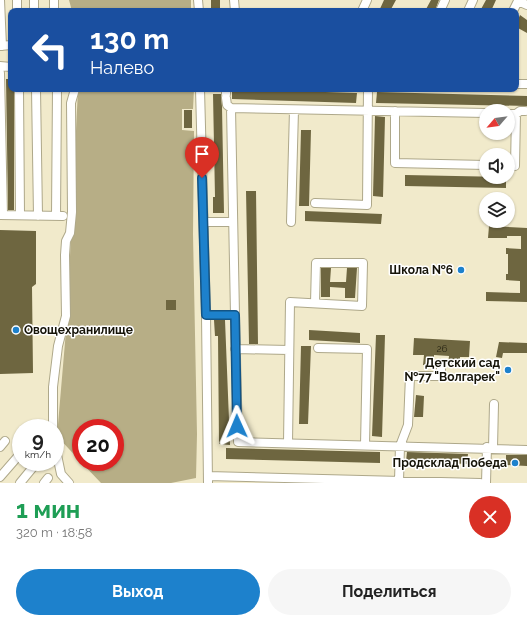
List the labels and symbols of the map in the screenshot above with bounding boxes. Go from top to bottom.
north arrow [479,104,515,140]
pin [185,137,219,178]
place label: Школа №6 [389,263,453,277]
marker: Школа №6 [456,265,466,275]
place label: Овощехранилище [24,323,133,337]
marker: Овощехранилище [11,325,21,335]
house number: 26 [436,343,448,354]
place label: Детский сад №77 "Волгарек" [404,356,500,384]
marker: Детский сад №77 "Волгарек" [503,365,513,375]
position arrow [216,405,258,447]
speed limit sign: 20 [72,419,124,471]
place label: Продсклад Победа [393,456,507,470]
marker: Продсклад Победа [510,458,520,468]

